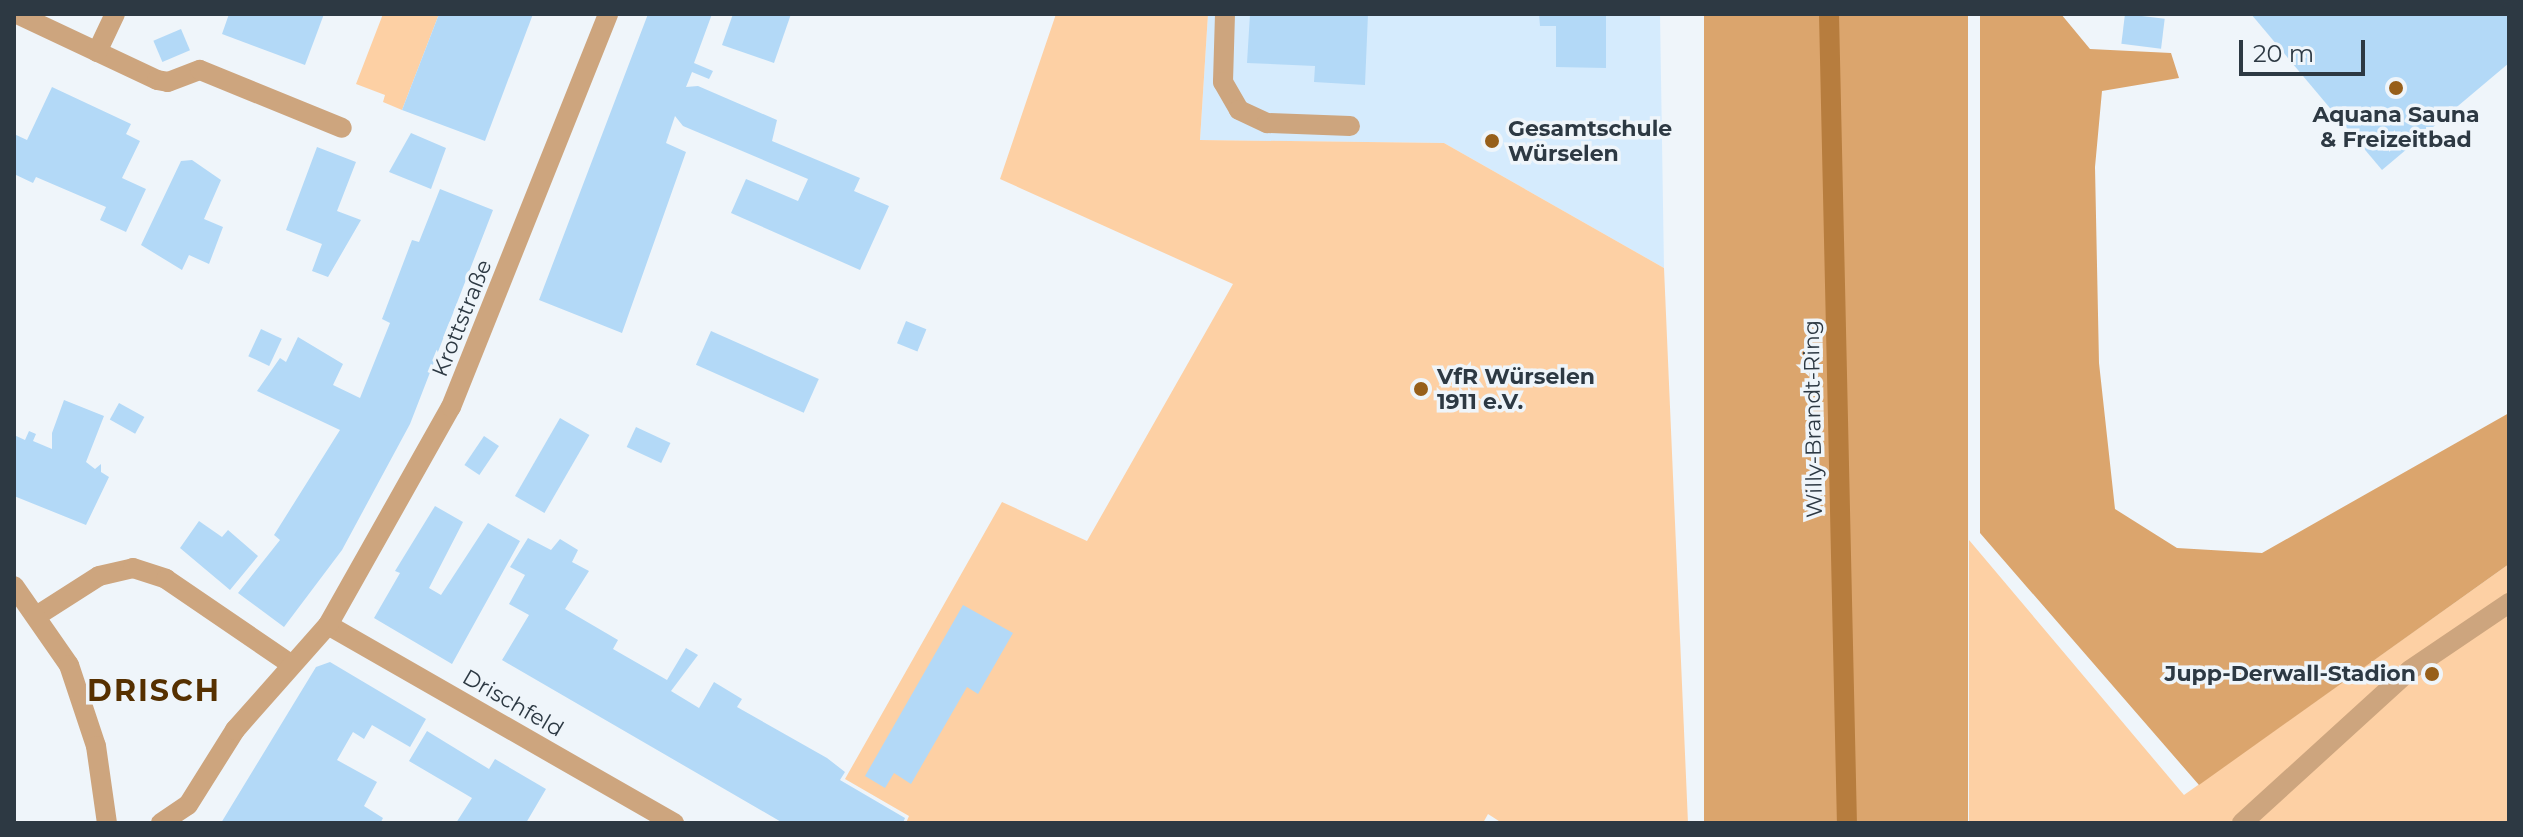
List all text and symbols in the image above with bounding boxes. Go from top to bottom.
scale bar [2243,24,2369,74]
text: 20 m [2253,39,2314,68]
marker: Aquana Sauna & Freizeitbad [2387,79,2405,97]
place label: Aquana Sauna & Freizeitbad [2312,101,2480,152]
place label: Gesamtschule Würselen [1508,115,1672,166]
marker: Gesamtschule Würselen [1483,132,1501,150]
street label: Krottstraße [427,256,497,380]
street label: Willy-Brandt-Ring [1798,320,1828,518]
place label: VfR Würselen 1911 e.V. [1437,363,1595,414]
marker: VfR Würselen 1911 e.V. [1412,380,1430,398]
place label: Jupp-Derwall-Stadion [2164,661,2416,687]
street label: Drischfeld [458,664,568,742]
marker: Jupp-Derwall-Stadion [2423,665,2441,683]
district label: DRISCH [87,673,221,709]

